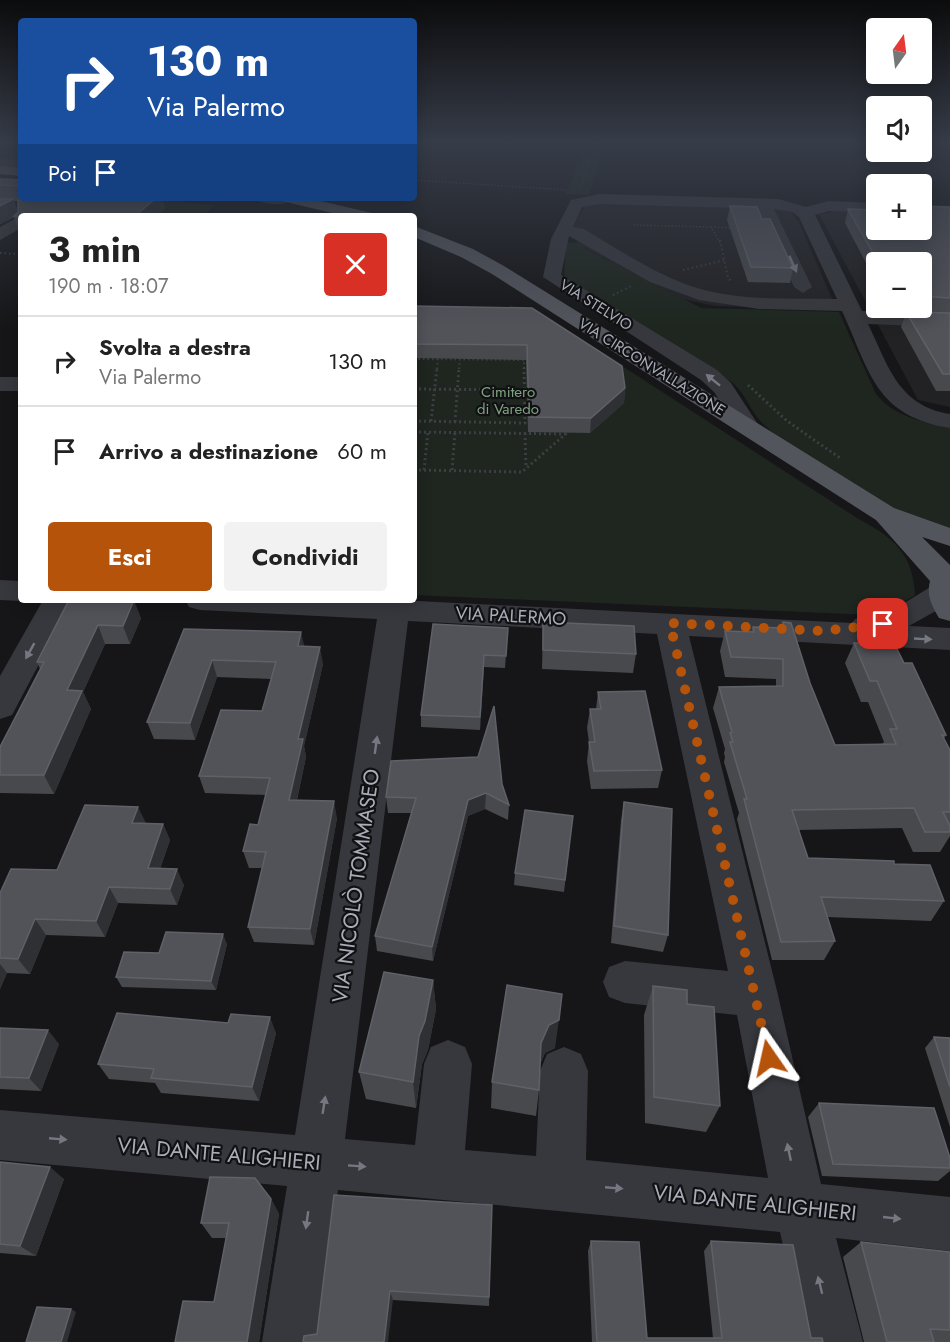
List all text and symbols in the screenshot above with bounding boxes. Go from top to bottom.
north arrow [866,18,932,84]
map controls [866,18,932,318]
text: 130 m [147,31,269,92]
icon: right [48,42,126,120]
text: Via Palermo [147,87,285,126]
button: sound [866,96,932,162]
icon: arrive [89,156,122,189]
text: Poi [48,157,77,189]
button: + [866,174,932,240]
text: 3 min [48,223,141,275]
button: close [324,233,387,296]
button: − [866,252,932,318]
one-way arrow [788,255,798,273]
text: 190 m · 18:07 [48,272,169,301]
street label: VIA STELVIO [555,274,637,336]
street label: VIA CIRCONVALLAZIONE [574,313,730,421]
text: Svolta a destra [99,331,251,363]
icon: right [48,345,81,378]
text: 130 m [328,345,387,377]
text: Via Palermo [99,363,201,392]
one-way arrow [705,373,721,386]
park label: Cimitero di Varedo [477,381,539,420]
icon: arrive [48,435,81,468]
text: Arrivo a destinazione [99,435,318,467]
text: 60 m [337,435,387,467]
button: Esci [48,522,212,591]
button: Condividi [224,522,387,591]
pin [857,598,908,649]
street label: VIA PALERMO [455,600,567,632]
icon: arrive [866,607,899,640]
one-way arrow [913,634,932,643]
one-way arrow [25,643,35,660]
one-way arrow [371,736,380,755]
street label: VIA NICOLÒ TOMMASEO [325,767,387,1005]
position arrow [737,1026,801,1090]
one-way arrow [319,1095,328,1114]
street label: VIA DANTE ALIGHIERI [116,1130,322,1178]
one-way arrow [49,1134,68,1144]
one-way arrow [784,1142,793,1161]
one-way arrow [348,1161,367,1171]
street label: VIA DANTE ALIGHIERI [652,1177,858,1229]
one-way arrow [605,1183,624,1193]
one-way arrow [303,1211,312,1230]
one-way arrow [882,1213,901,1223]
one-way arrow [815,1275,824,1294]

